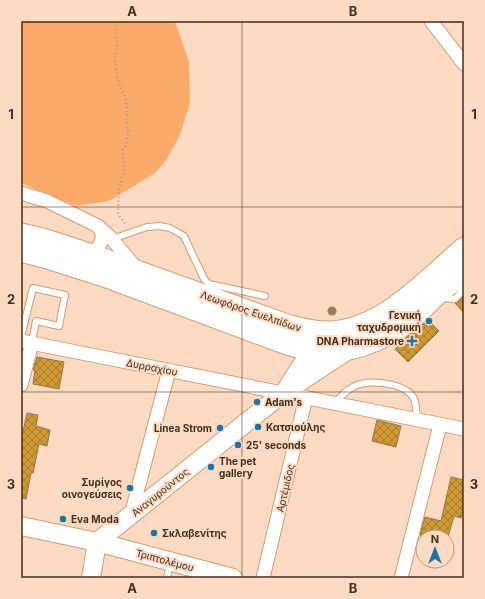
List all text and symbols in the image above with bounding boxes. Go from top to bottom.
text: A [127,3,137,19]
text: B [349,3,358,19]
text: 1 [8,106,14,122]
text: 1 [471,106,477,122]
street label: Λεωφόρος Ευελπίδων [199,288,303,334]
text: 2 [7,291,15,307]
text: 2 [470,291,478,307]
place label: Γενική ταχυδρομική [357,309,421,334]
marker: Γενική ταχυδρομική [424,316,434,326]
place label: DNA Pharmastore [317,335,404,347]
marker: DNA Pharmastore [407,336,417,346]
street label: Δυρραχίου [125,356,179,378]
place label: Adam's [265,396,303,408]
marker: Adam's [252,397,262,407]
place label: Κατσιούλης [266,421,325,434]
place label: Linea Strom [154,422,212,434]
marker: Κατσιούλης [253,422,263,432]
marker: Linea Strom [215,423,225,433]
place label: 25' seconds [246,439,307,451]
marker: 25' seconds [233,440,243,450]
place label: The pet gallery [219,455,256,480]
marker: The pet gallery [206,462,216,472]
street label: Αρτέμιδος [274,462,296,513]
street label: Αναγυρούντος [129,465,191,519]
text: 3 [7,476,15,492]
place label: Συρίγος οινογεύσεις [62,476,122,500]
text: 3 [470,476,478,492]
marker: Συρίγος οινογεύσεις [125,483,135,493]
place label: Eva Moda [71,513,119,525]
marker: Eva Moda [58,514,68,524]
place label: Σκλαβενίτης [162,527,227,540]
marker: Σκλαβενίτης [149,528,159,538]
north arrow [415,529,455,569]
text: N [431,532,439,546]
street label: Τριπτολέμου [135,546,195,574]
text: A [127,580,137,596]
text: B [349,580,358,596]

